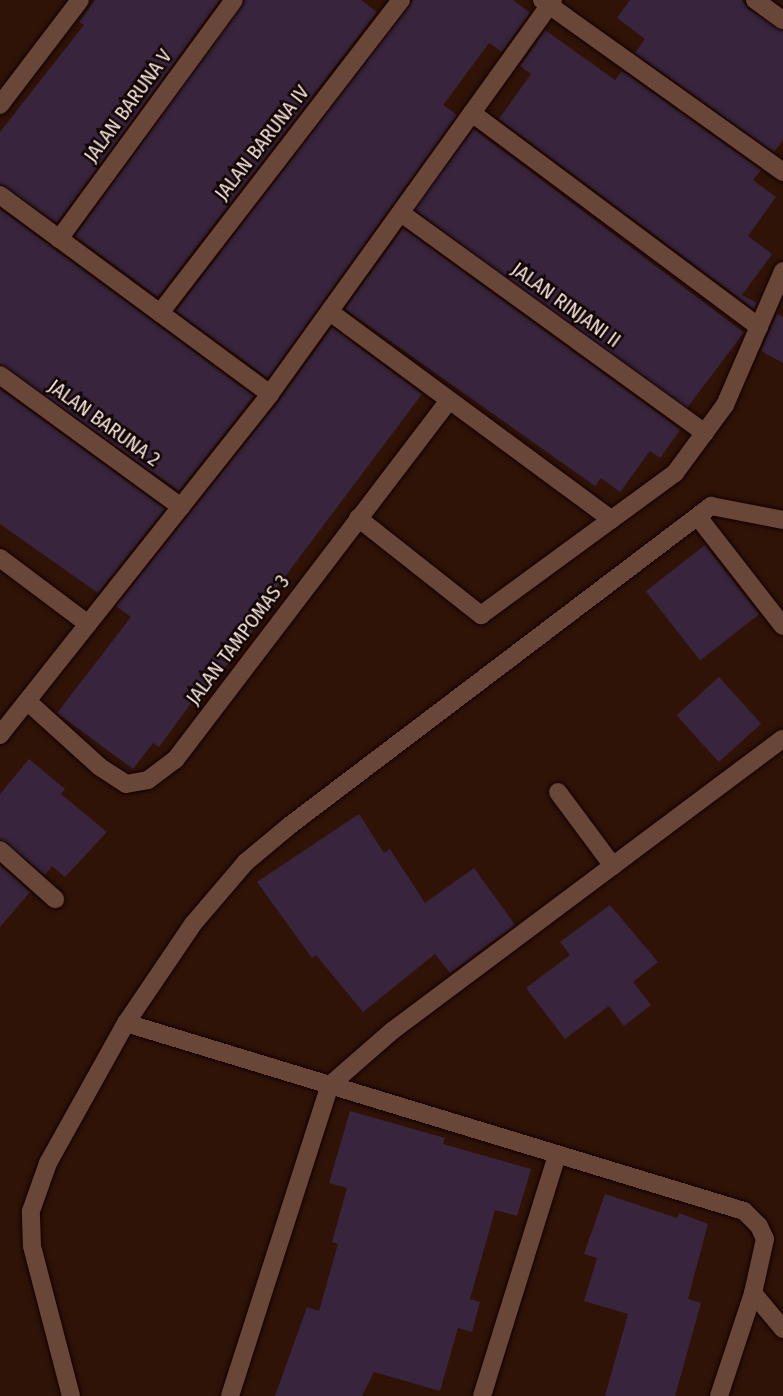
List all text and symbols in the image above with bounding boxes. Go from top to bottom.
street label: JALAN BARUNA V [79,45,177,167]
street label: JALAN BARUNA IV [210,81,314,205]
street label: JALAN RINJANI II [507,257,625,353]
street label: JALAN BARUNA 2 [43,374,165,472]
street label: JALAN TAMPOMAS 3 [181,570,295,710]

